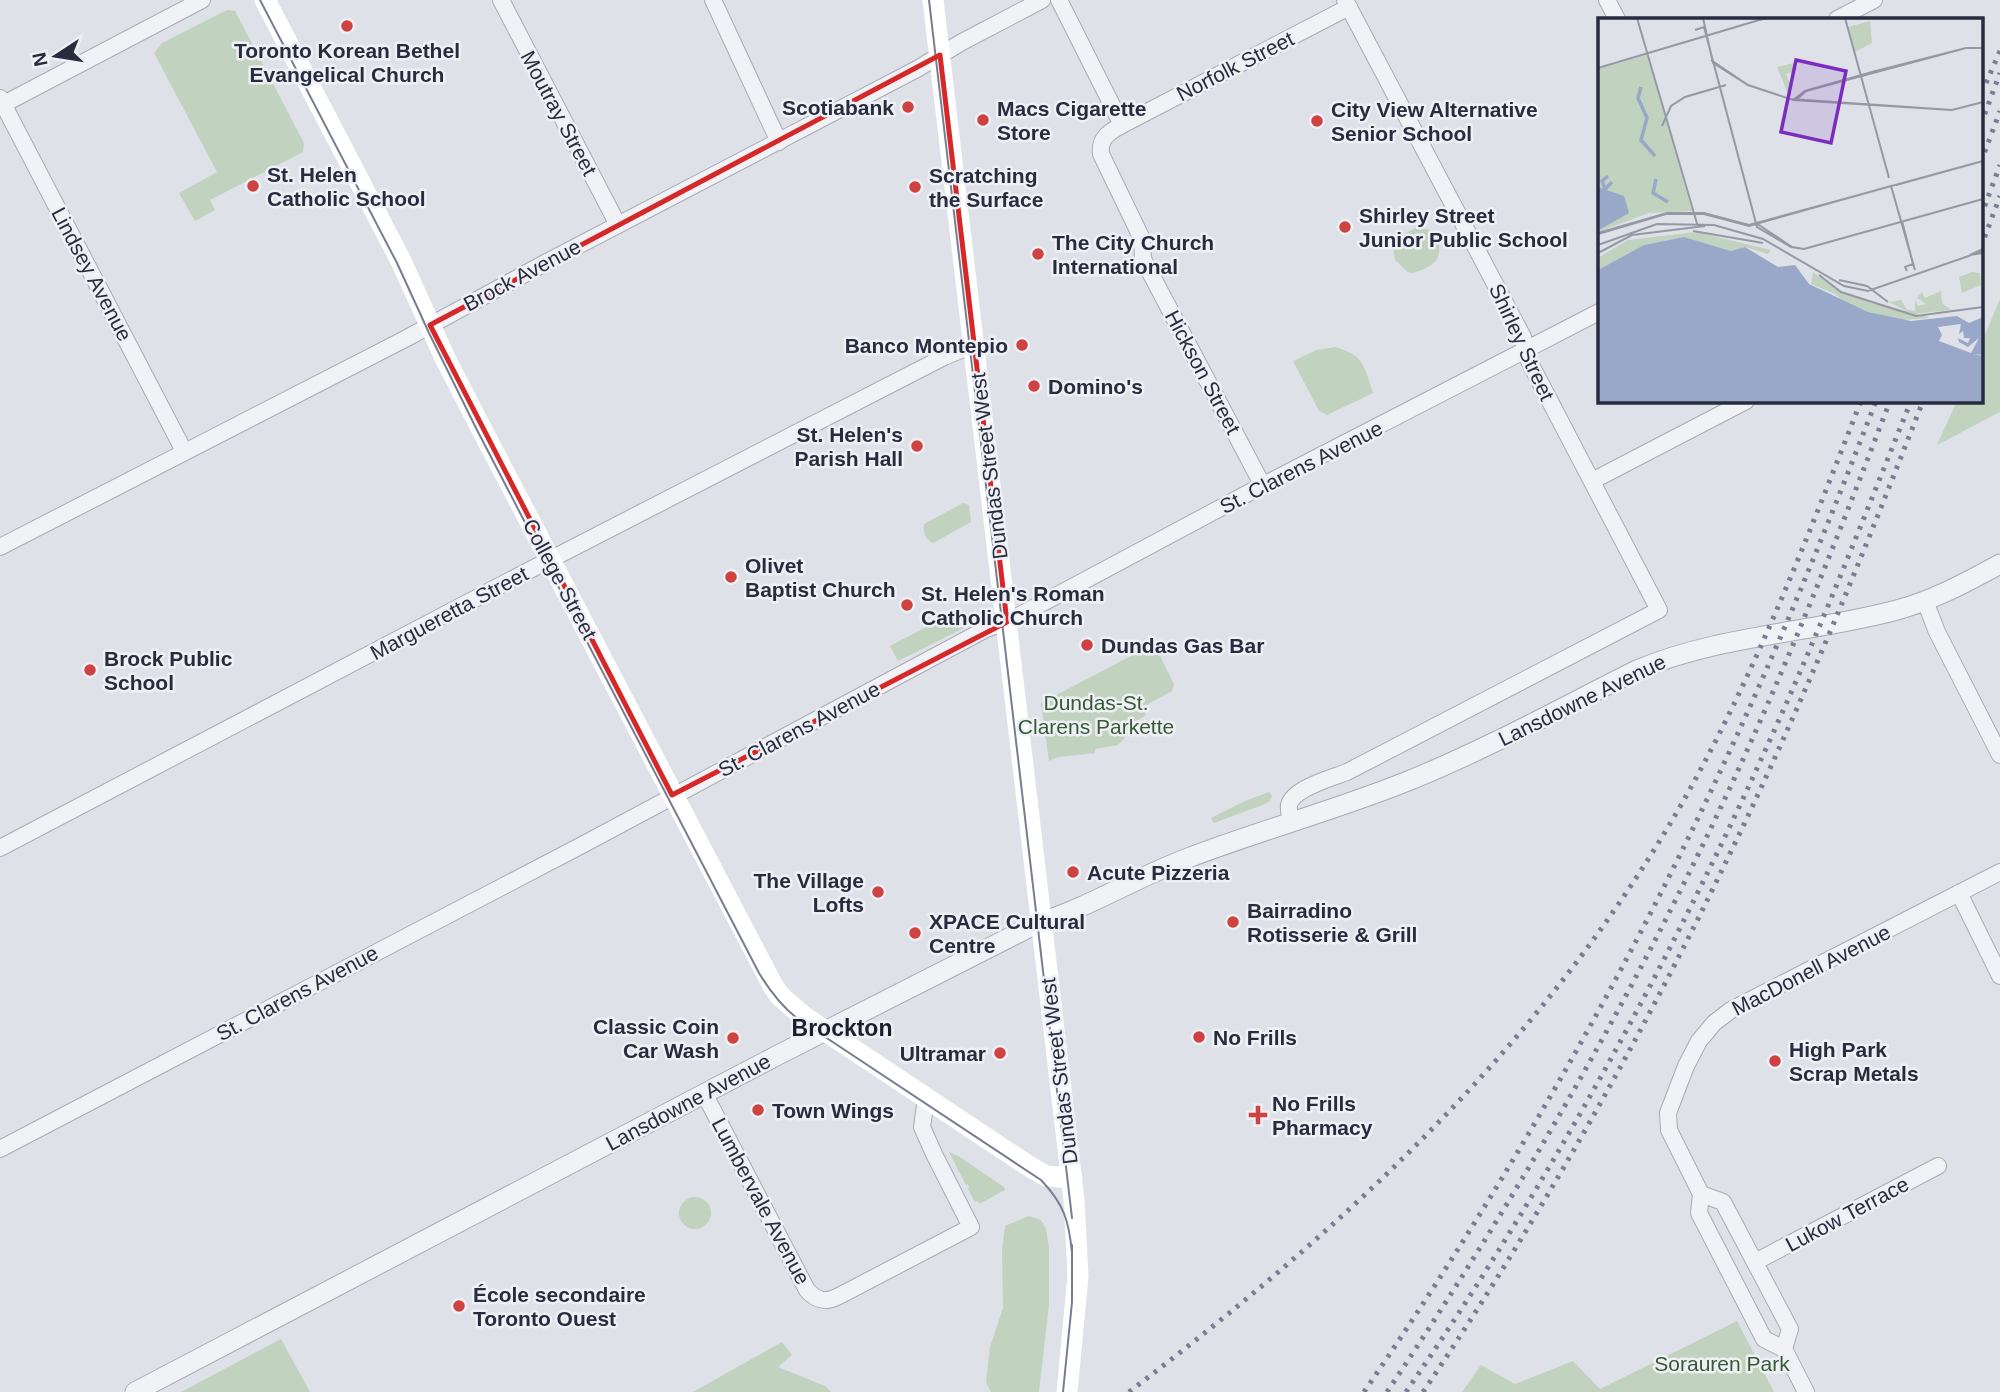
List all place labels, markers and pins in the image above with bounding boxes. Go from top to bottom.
marker: Toronto Korean Bethel Evangelical Church [339,18,355,34]
place label: Toronto Korean Bethel Evangelical Church [234,39,460,86]
place label: Scotiabank [782,96,894,119]
place label: Macs Cigarette Store [997,97,1146,144]
place label: City View Alternative Senior School [1331,98,1538,145]
marker: Scotiabank [900,99,916,115]
marker: Macs Cigarette Store [975,112,991,128]
marker: City View Alternative Senior School [1309,113,1325,129]
place label: St. Helen Catholic School [267,163,426,210]
place label: Scratching the Surface [929,164,1043,211]
marker: St. Helen Catholic School [245,178,261,194]
marker: Scratching the Surface [907,179,923,195]
place label: Shirley Street Junior Public School [1359,204,1568,251]
marker: Shirley Street Junior Public School [1337,219,1353,235]
place label: The City Church International [1052,231,1214,278]
marker: The City Church International [1030,246,1046,262]
place label: Banco Montepio [845,334,1008,357]
marker: Banco Montepio [1014,337,1030,353]
place label: Domino's [1048,375,1143,398]
marker: Domino's [1026,378,1042,394]
place label: St. Helen's Parish Hall [794,423,903,470]
marker: St. Helen's Parish Hall [909,438,925,454]
place label: Olivet Baptist Church [745,554,896,601]
marker: Olivet Baptist Church [723,569,739,585]
place label: St. Helen's Roman Catholic Church [921,582,1105,629]
marker: St. Helen's Roman Catholic Church [899,597,915,613]
place label: Dundas Gas Bar [1101,634,1264,657]
marker: Dundas Gas Bar [1079,637,1095,653]
place label: Brock Public School [104,647,233,694]
marker: Brock Public School [82,662,98,678]
place label: Acute Pizzeria [1087,861,1230,884]
marker: Acute Pizzeria [1065,864,1081,880]
place label: The Village Lofts [754,869,864,916]
marker: The Village Lofts [870,884,886,900]
place label: Bairradino Rotisserie & Grill [1247,899,1417,946]
place label: XPACE Cultural Centre [929,910,1085,957]
marker: Bairradino Rotisserie & Grill [1225,914,1241,930]
marker: XPACE Cultural Centre [907,925,923,941]
place label: Classic Coin Car Wash [593,1015,719,1062]
place label: No Frills [1213,1026,1297,1049]
marker: No Frills [1191,1029,1207,1045]
marker: Classic Coin Car Wash [725,1030,741,1046]
place label: High Park Scrap Metals [1789,1038,1919,1085]
place label: Ultramar [900,1042,986,1065]
marker: Ultramar [992,1045,1008,1061]
marker: High Park Scrap Metals [1767,1053,1783,1069]
place label: No Frills Pharmacy [1272,1092,1373,1139]
place label: Town Wings [772,1099,894,1122]
marker: Town Wings [750,1102,766,1118]
marker: No Frills Pharmacy [1250,1107,1266,1123]
place label: École secondaire Toronto Ouest [473,1283,646,1330]
marker: École secondaire Toronto Ouest [451,1298,467,1314]

